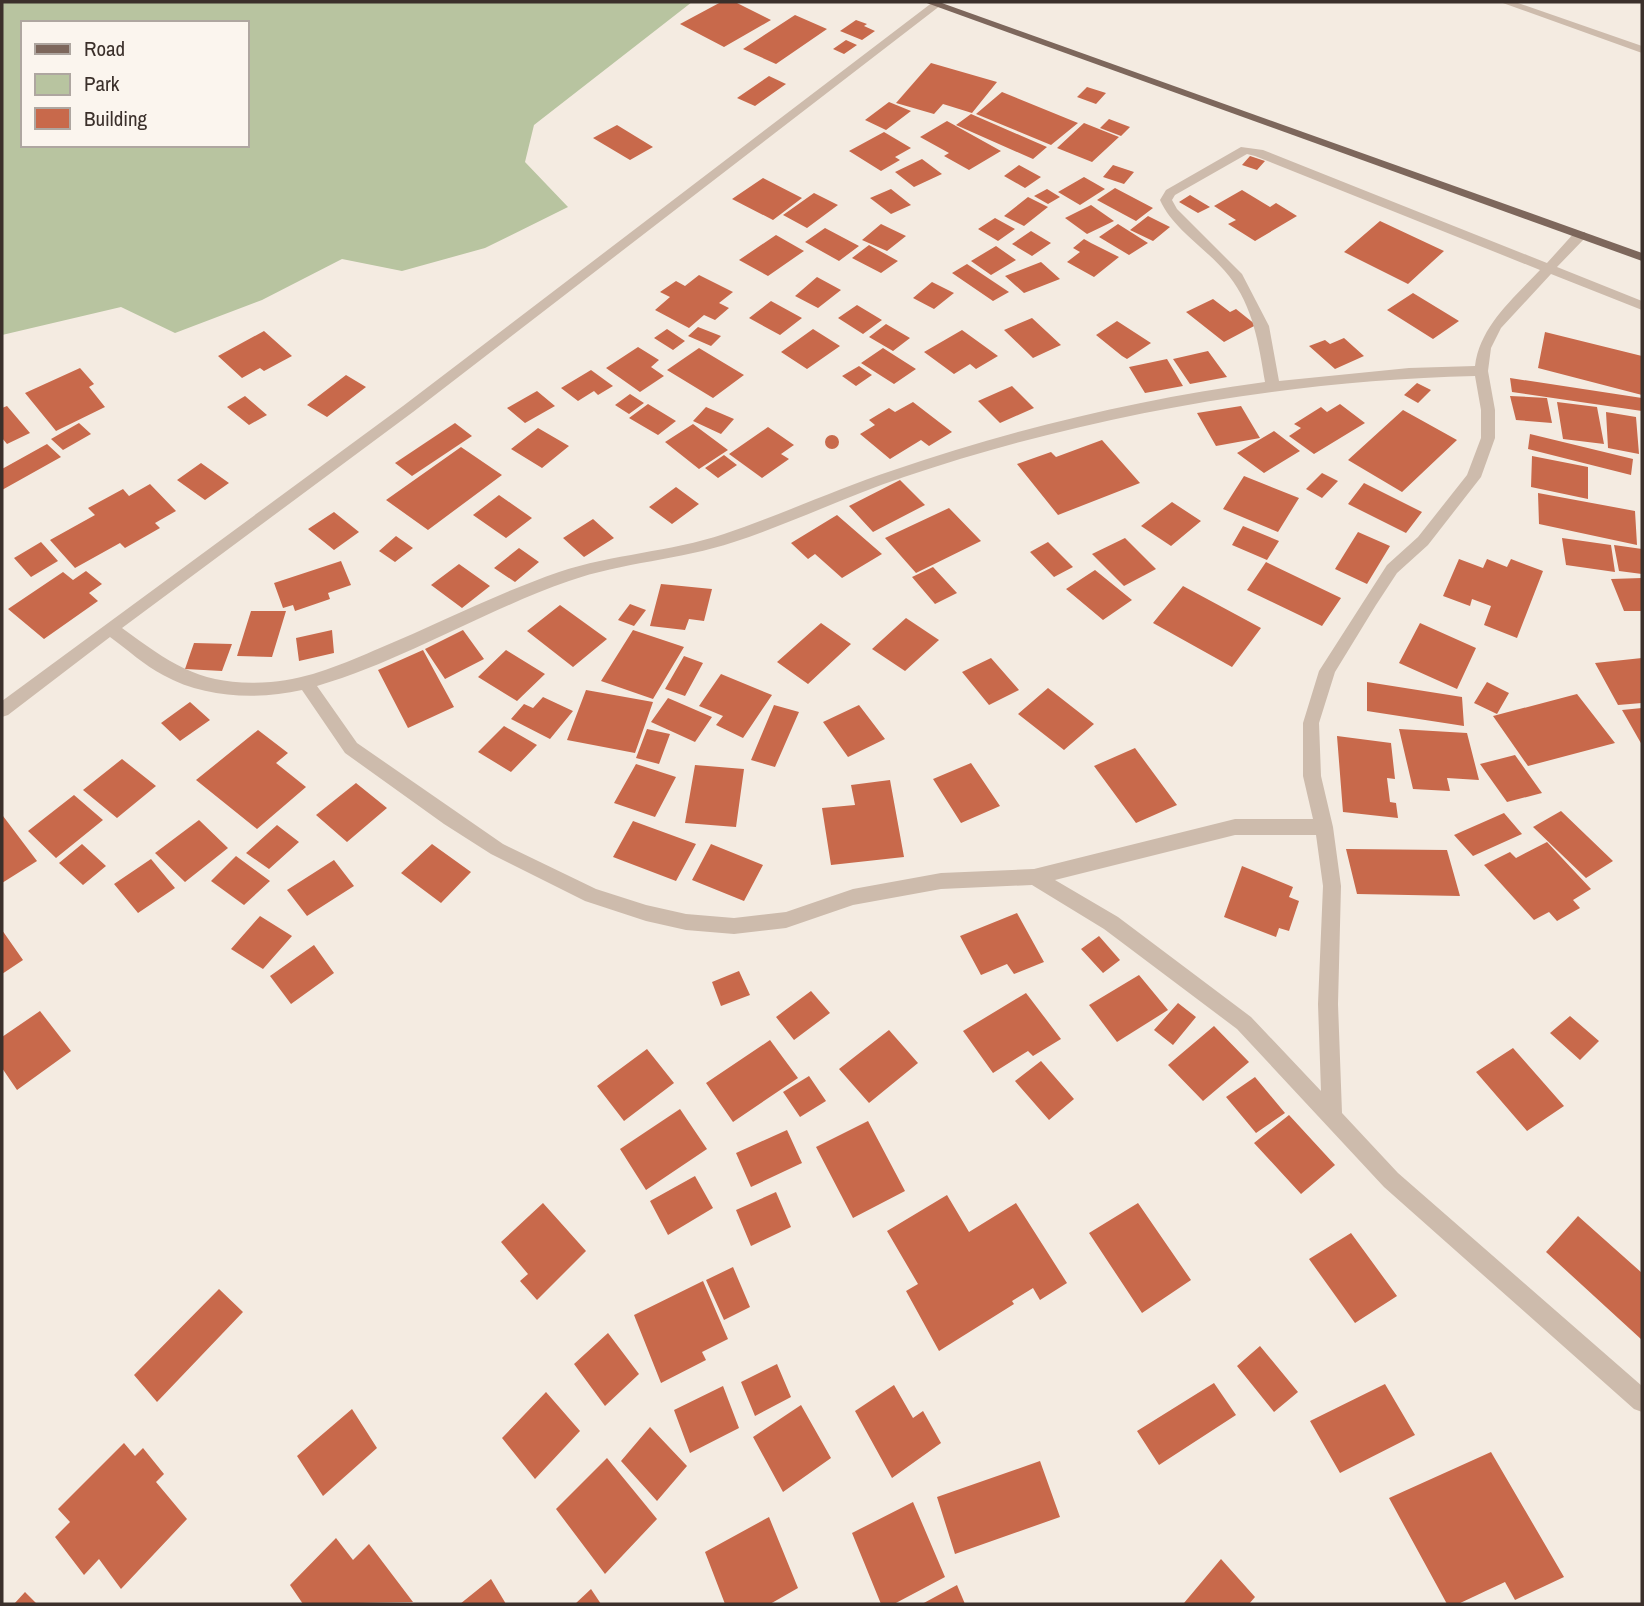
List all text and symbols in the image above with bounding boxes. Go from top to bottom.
legend [21,21,248,147]
text: Road [84,34,125,63]
text: Park [84,69,120,98]
text: Building [84,104,148,133]

